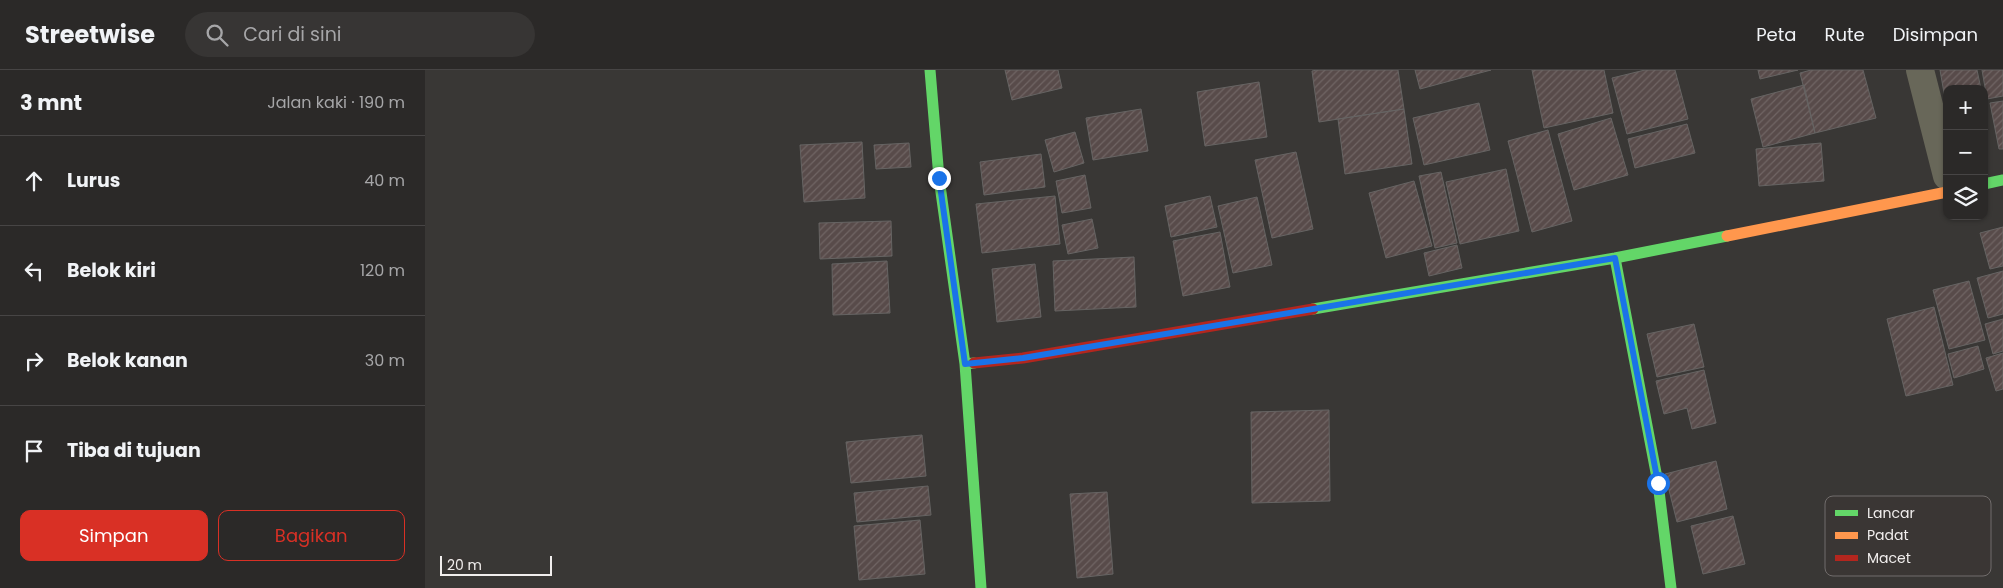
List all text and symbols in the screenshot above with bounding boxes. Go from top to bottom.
search box [185,12,535,57]
text: Streetwise [25,18,155,51]
icon: search [203,21,231,49]
text: Cari di sini [243,21,342,48]
text: Peta [1756,22,1796,47]
text: Rute [1824,22,1865,47]
text: Disimpan [1893,22,1978,47]
map controls [1943,85,1988,220]
button: + [1943,85,1988,130]
text: 3 mnt [20,88,82,117]
text: Jalan kaki · 190 m [267,91,405,114]
button: − [1943,130,1988,175]
icon: ahead [20,167,48,195]
text: Lurus [67,167,120,194]
route end [928,167,951,190]
text: 40 m [364,169,405,192]
button: layers [1943,175,1988,220]
icon: left [20,257,48,285]
text: Belok kiri [67,257,156,284]
text: 120 m [360,259,405,282]
icon: right [20,347,48,375]
text: Belok kanan [67,347,188,374]
text: 30 m [365,349,405,372]
icon: arrive [20,437,48,465]
text: Tiba di tujuan [67,437,201,464]
route start [1647,472,1670,495]
legend [1825,496,1991,576]
text: Lancar [1867,503,1915,523]
button: Simpan [20,510,208,561]
button: Bagikan [218,510,405,561]
text: Padat [1867,525,1909,545]
text: Macet [1867,548,1911,568]
scale bar [440,553,553,576]
text: 20 m [447,555,482,575]

